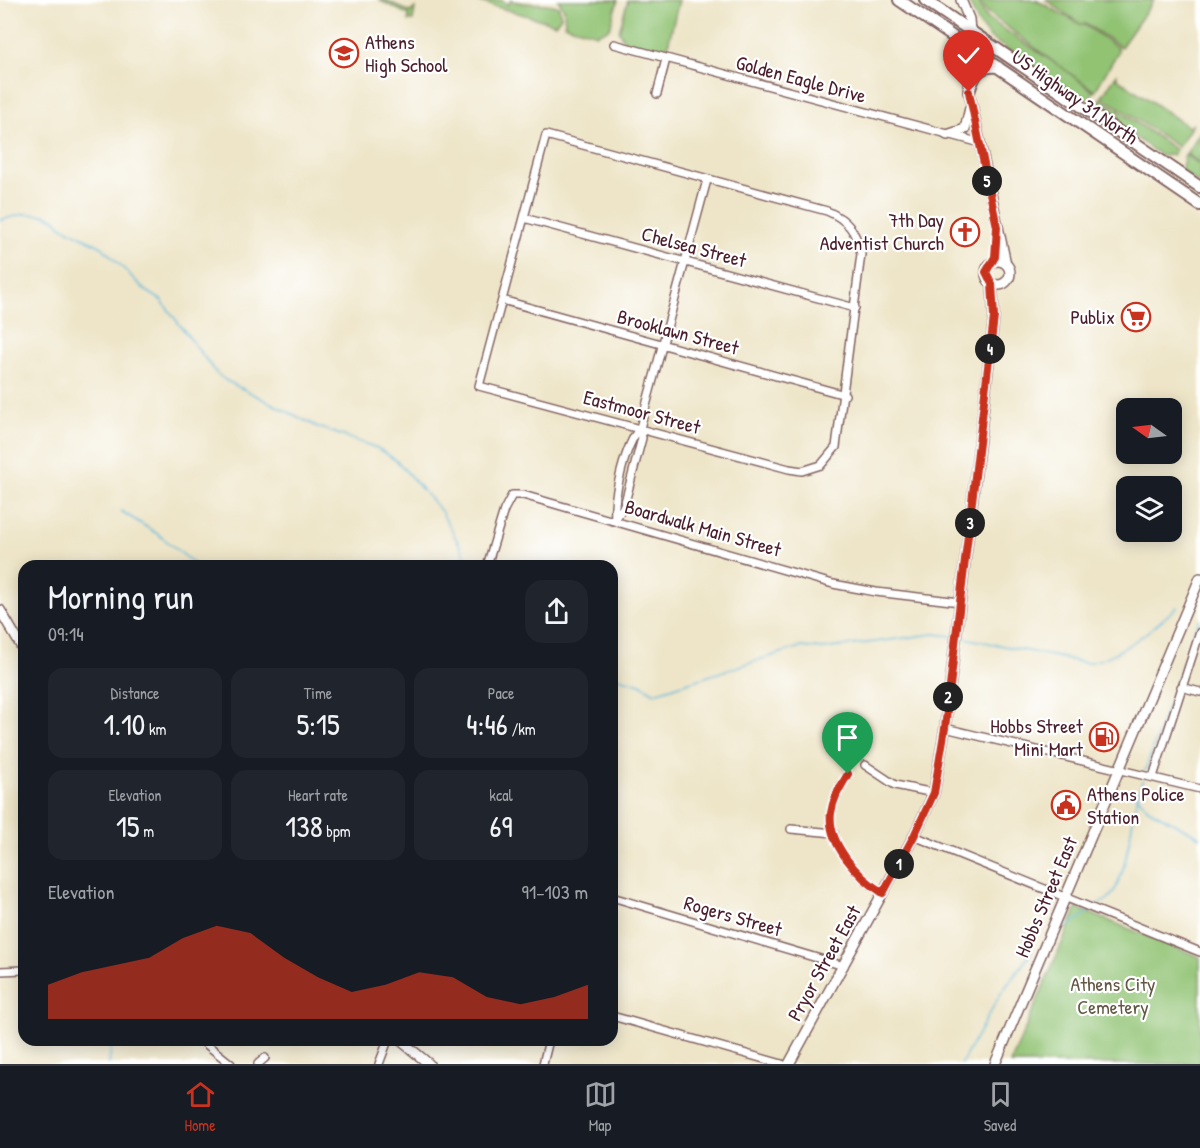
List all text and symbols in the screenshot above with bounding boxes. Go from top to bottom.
place label: Athens High School [365,28,448,78]
pin [943,30,994,92]
school or university icon: Athens High School [328,37,360,69]
icon: check [952,39,985,72]
street label: US Highway 31 North [1007,43,1144,150]
street label: Golden Eagle Drive [733,48,869,109]
pin: 5 [972,166,1002,196]
text: 5 [984,170,990,192]
place label: 7th Day Adventist Church [820,206,944,256]
church icon: 7th Day Adventist Church [949,216,981,248]
street label: Chelsea Street [639,220,751,274]
supermarket icon: Publix [1120,301,1152,333]
street label: Brooklawn Street [614,302,743,361]
place label: Publix [1070,303,1115,330]
pin: 4 [975,334,1005,364]
text: 4 [987,338,993,360]
street label: Eastmoor Street [581,383,705,440]
north arrow [1116,398,1182,464]
map controls [1116,398,1182,542]
button: layers [1116,476,1182,542]
street label: Boardwalk Main Street [622,492,785,563]
pin: 3 [955,508,985,538]
text: 3 [966,512,974,534]
text: Morning run [48,575,194,619]
button: share [525,580,588,643]
text: 09:14 [48,620,84,647]
text: Distance [111,682,159,704]
text: Time [304,682,332,704]
text: Pace [488,682,514,704]
pin: 2 [933,682,963,712]
text: 2 [944,686,952,708]
text: 1.10 [104,704,145,744]
text: 5:15 [296,704,340,744]
text: 4:46 [466,704,508,744]
pin [822,712,873,774]
place label: Hobbs Street Mini Mart [990,712,1084,762]
text: km [145,718,166,740]
text: /km [508,718,536,740]
icon: arrive [831,721,864,754]
fuel station icon: Hobbs Street Mini Mart [1088,721,1120,753]
place label: Athens Police Station [1087,780,1185,830]
text: Elevation [108,784,162,806]
text: Heart rate [288,784,348,806]
text: kcal [489,784,513,806]
public building icon: Athens Police Station [1050,789,1082,821]
text: 15 [116,806,140,846]
text: 138 [285,806,323,846]
text: 69 [490,806,512,846]
text: m [140,820,154,842]
text: bpm [323,820,351,842]
street label: Hobbs Street East [1008,831,1084,961]
pin: 1 [884,849,914,879]
text: 1 [896,853,902,875]
text: Elevation [48,878,114,905]
text: 91–103 m [522,878,588,905]
street label: Rogers Street [681,889,786,943]
street label: Pryor Street East [781,899,867,1026]
park label: Athens City Cemetery [1070,970,1156,1020]
tab: Home [184,1078,217,1136]
tab: Map [584,1078,617,1136]
tab: Saved [984,1078,1017,1136]

